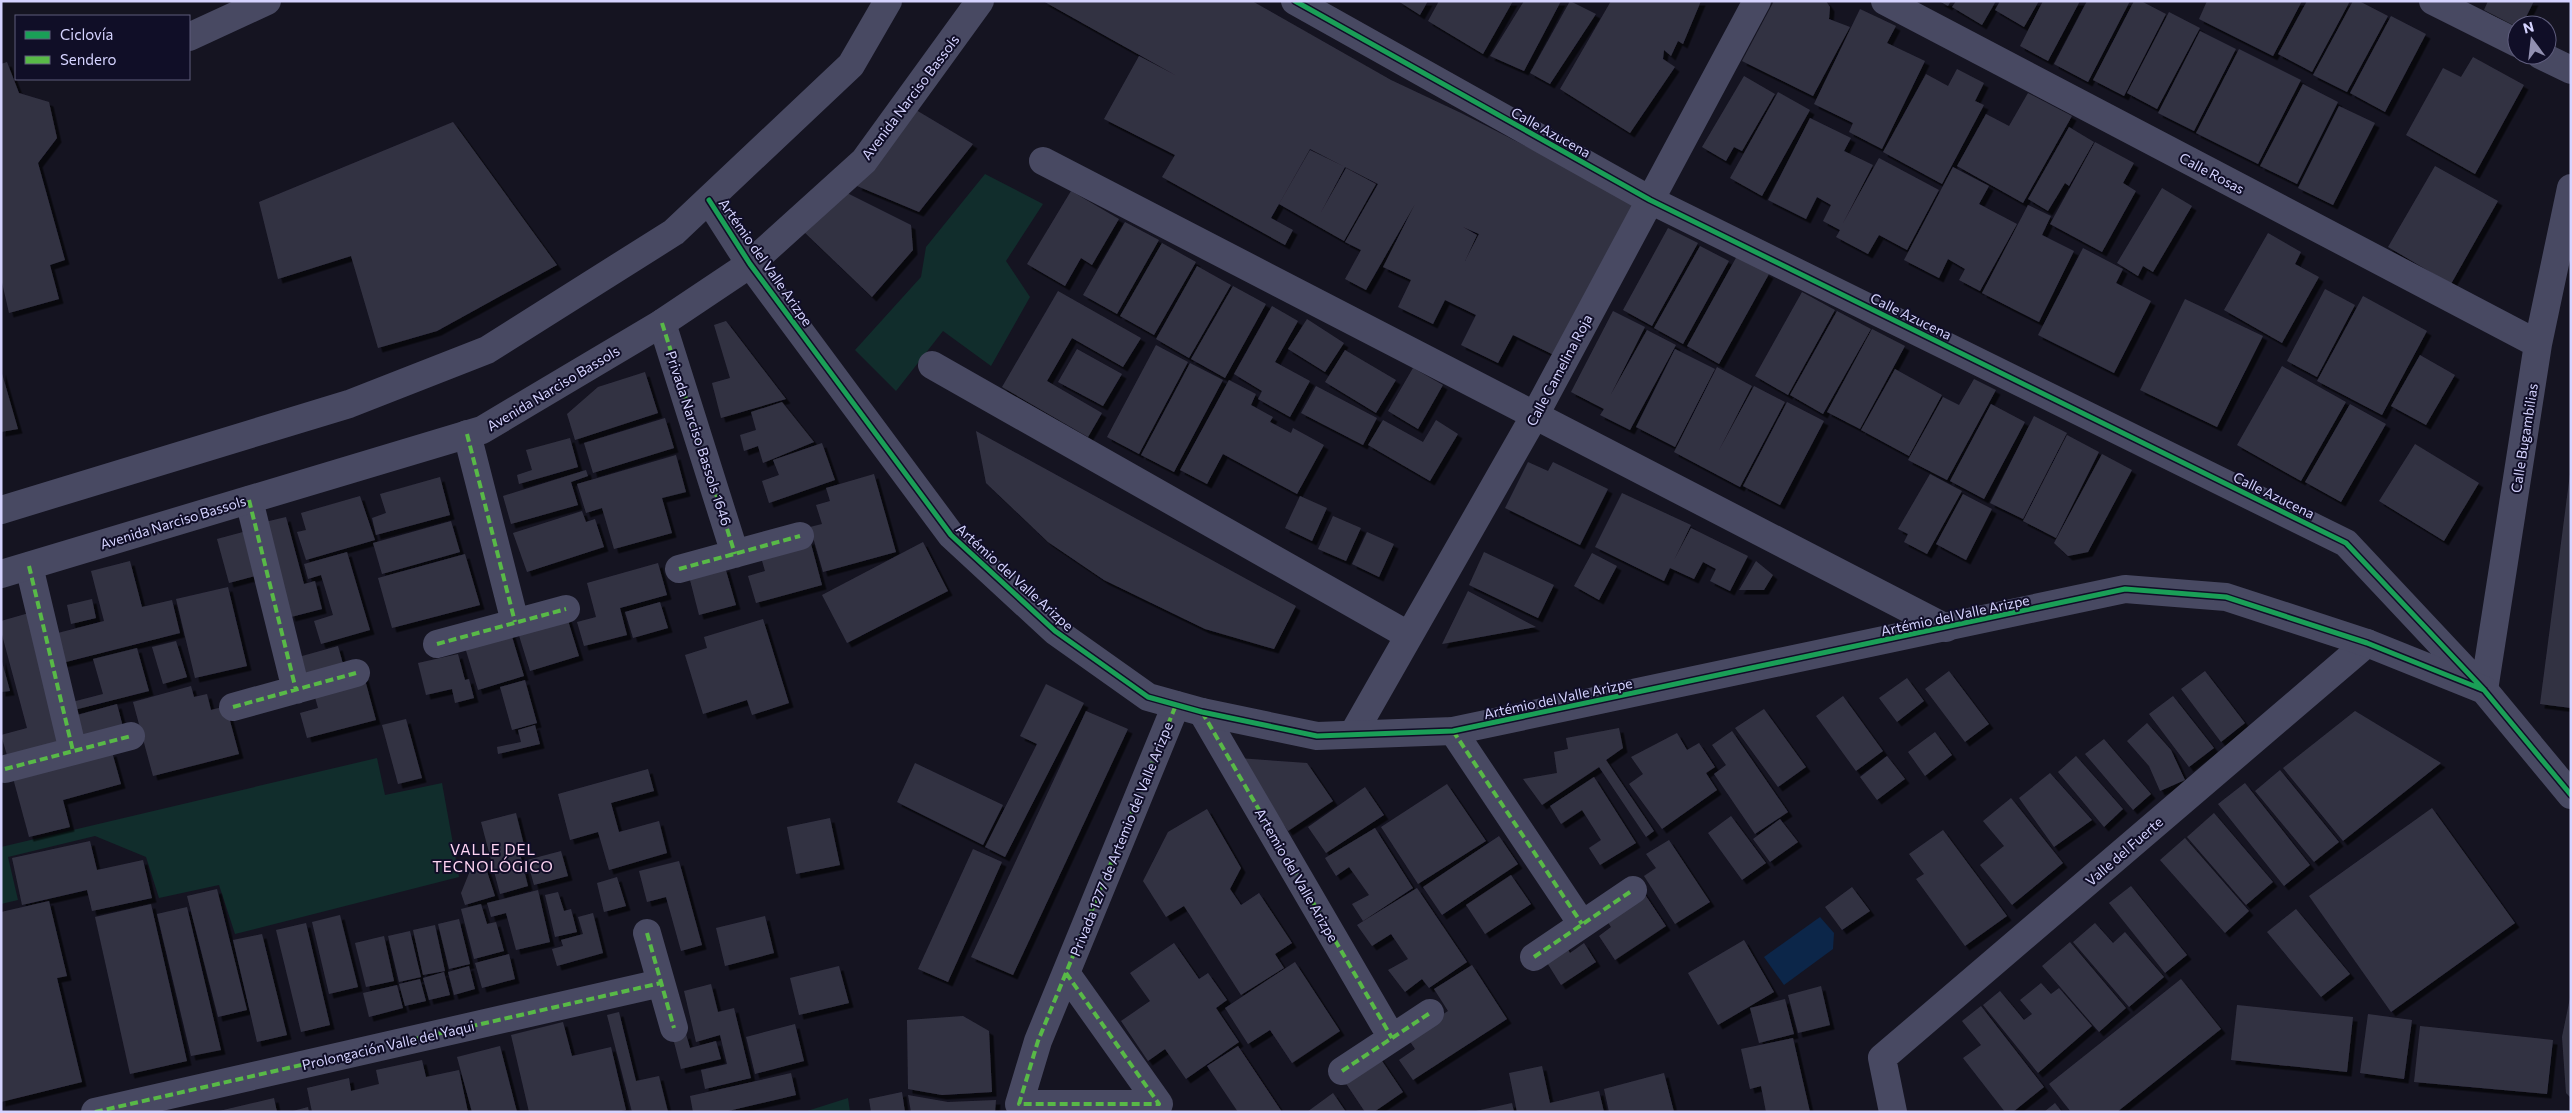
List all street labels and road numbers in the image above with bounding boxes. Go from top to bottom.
street label: Avenida Narciso Bassols [858,31,962,163]
street label: Calle Azucena [1508,103,1594,161]
street label: Calle Rosas [2177,149,2247,197]
street label: Artémio del Valle Arizpe [716,195,816,329]
street label: Calle Azucena [1868,289,1954,343]
street label: Calle Camelina Roja [1522,311,1596,429]
street label: Avenida Narciso Bassols [484,342,622,434]
street label: Privada Narciso Bassols 1646 [663,348,735,528]
street label: Calle Bugambilias [2507,382,2541,494]
street label: Calle Azucena [2231,468,2317,522]
street label: Avenida Narciso Bassols [98,492,248,552]
street label: Artémio del Valle Arizpe [953,520,1077,634]
street label: Artémio del Valle Arizpe [1879,591,2031,639]
street label: Artémio del Valle Arizpe [1482,674,1634,722]
street label: Privada 1277 de Artemio del Valle Arizpe [1066,719,1176,959]
street label: Artemio del Valle Arizpe [1252,805,1342,945]
street label: Valle del Fuerte [2082,813,2166,889]
street label: Prolongación Valle del Yaqui [300,1017,476,1073]

